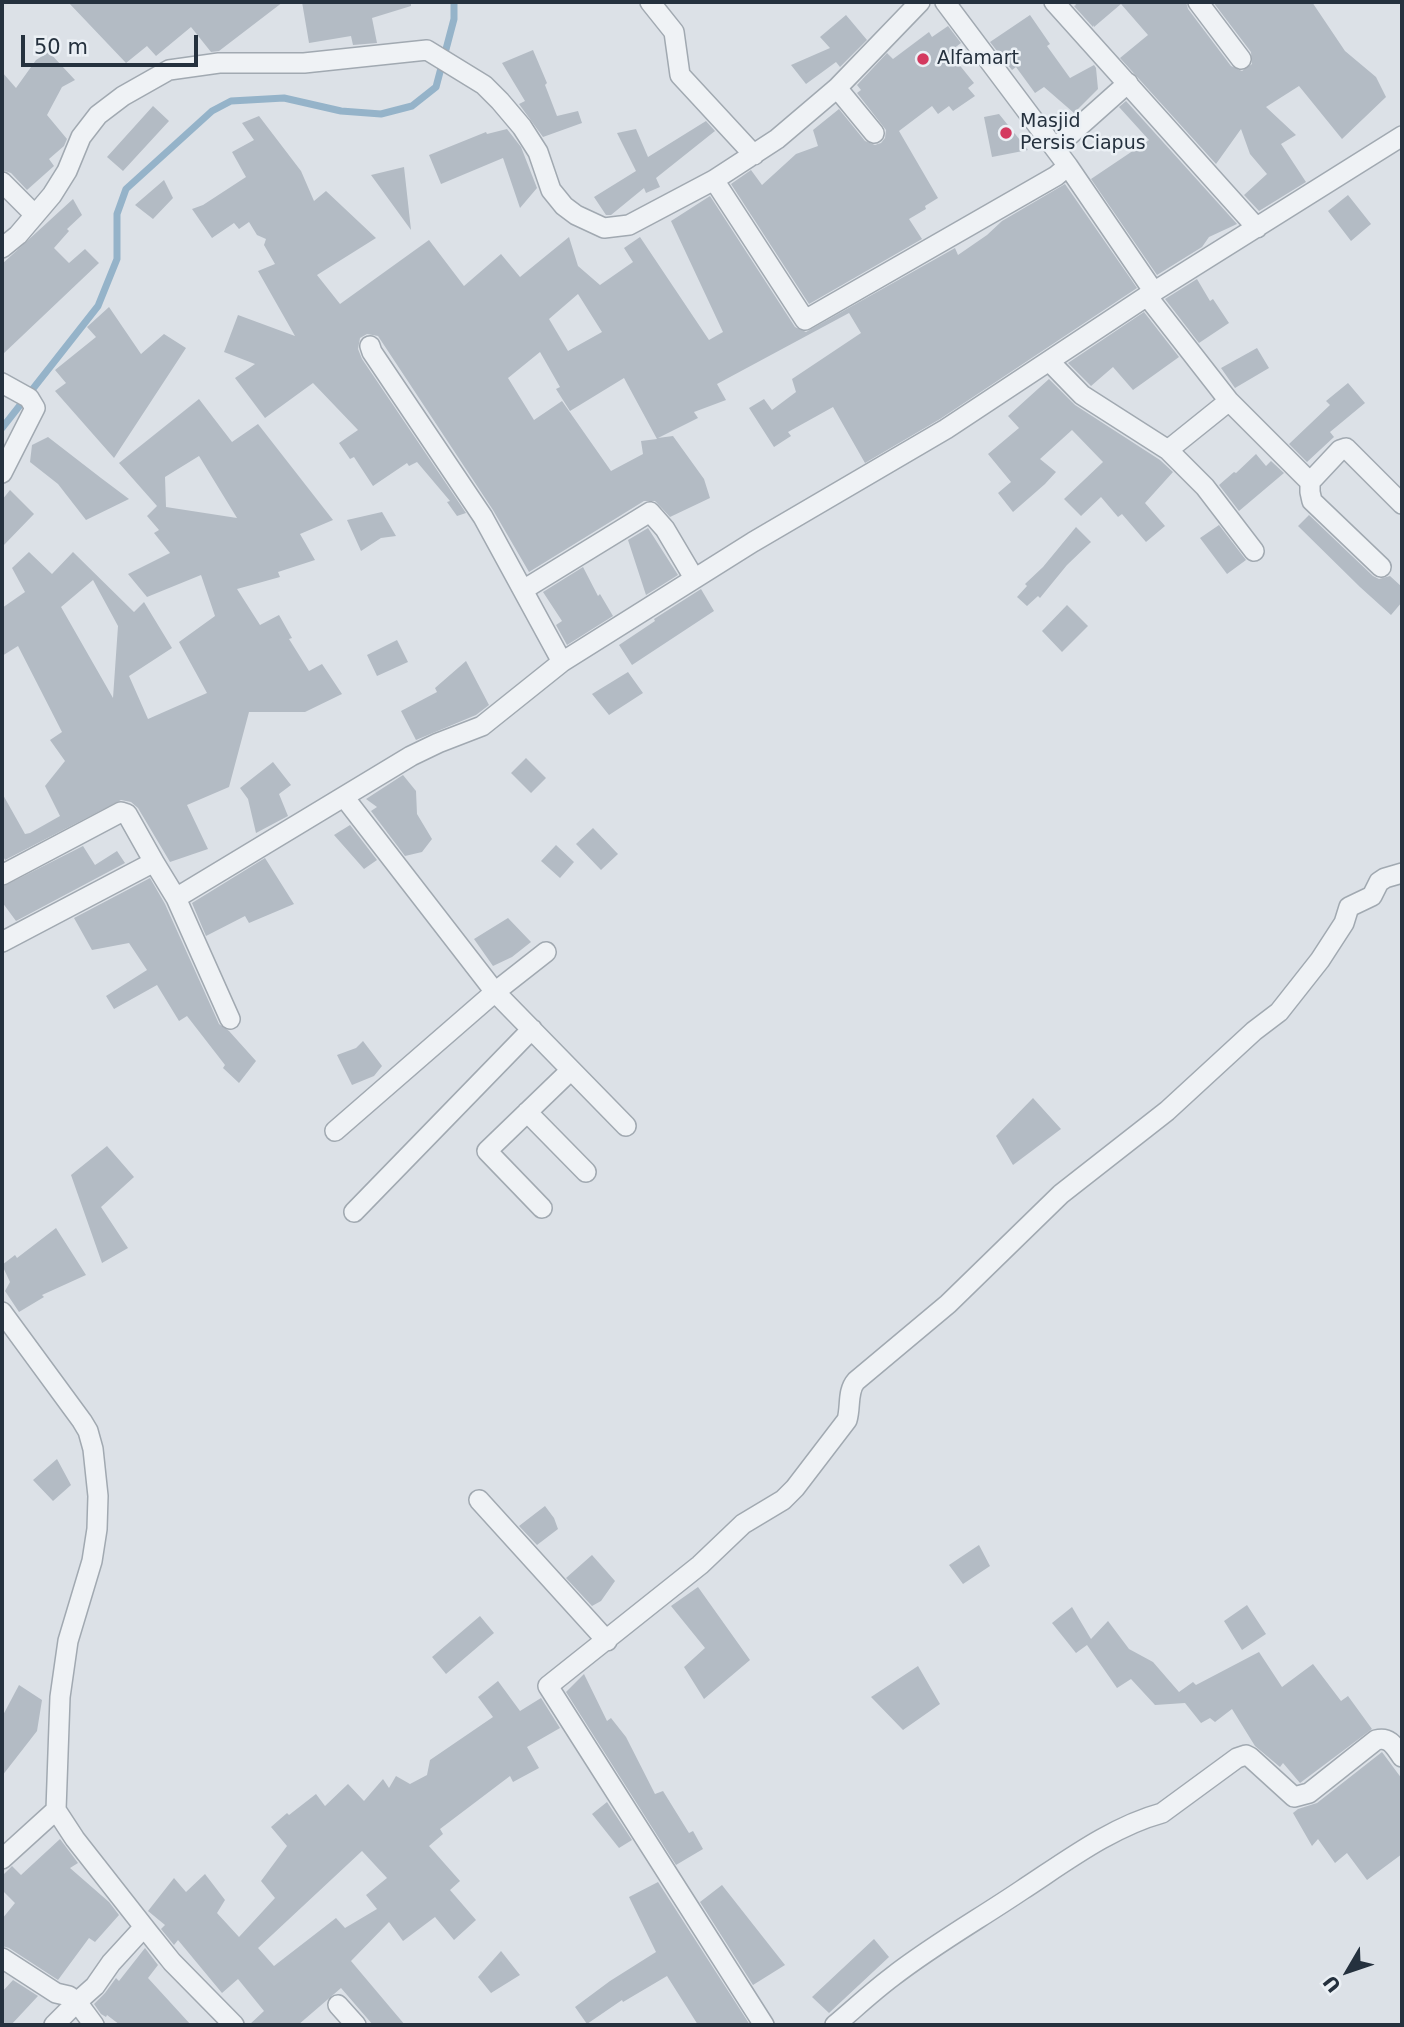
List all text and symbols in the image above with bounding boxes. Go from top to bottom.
scale bar [24,21,201,65]
text: 50 m [34,35,88,59]
place label: Alfamart [937,48,1019,70]
marker: Alfamart [915,51,931,67]
place label: Masjid Persis Ciapus [1020,111,1146,155]
marker: Masjid Persis Ciapus [998,125,1014,141]
north arrow [1313,1936,1383,2006]
text: U [1318,1971,1345,1997]

